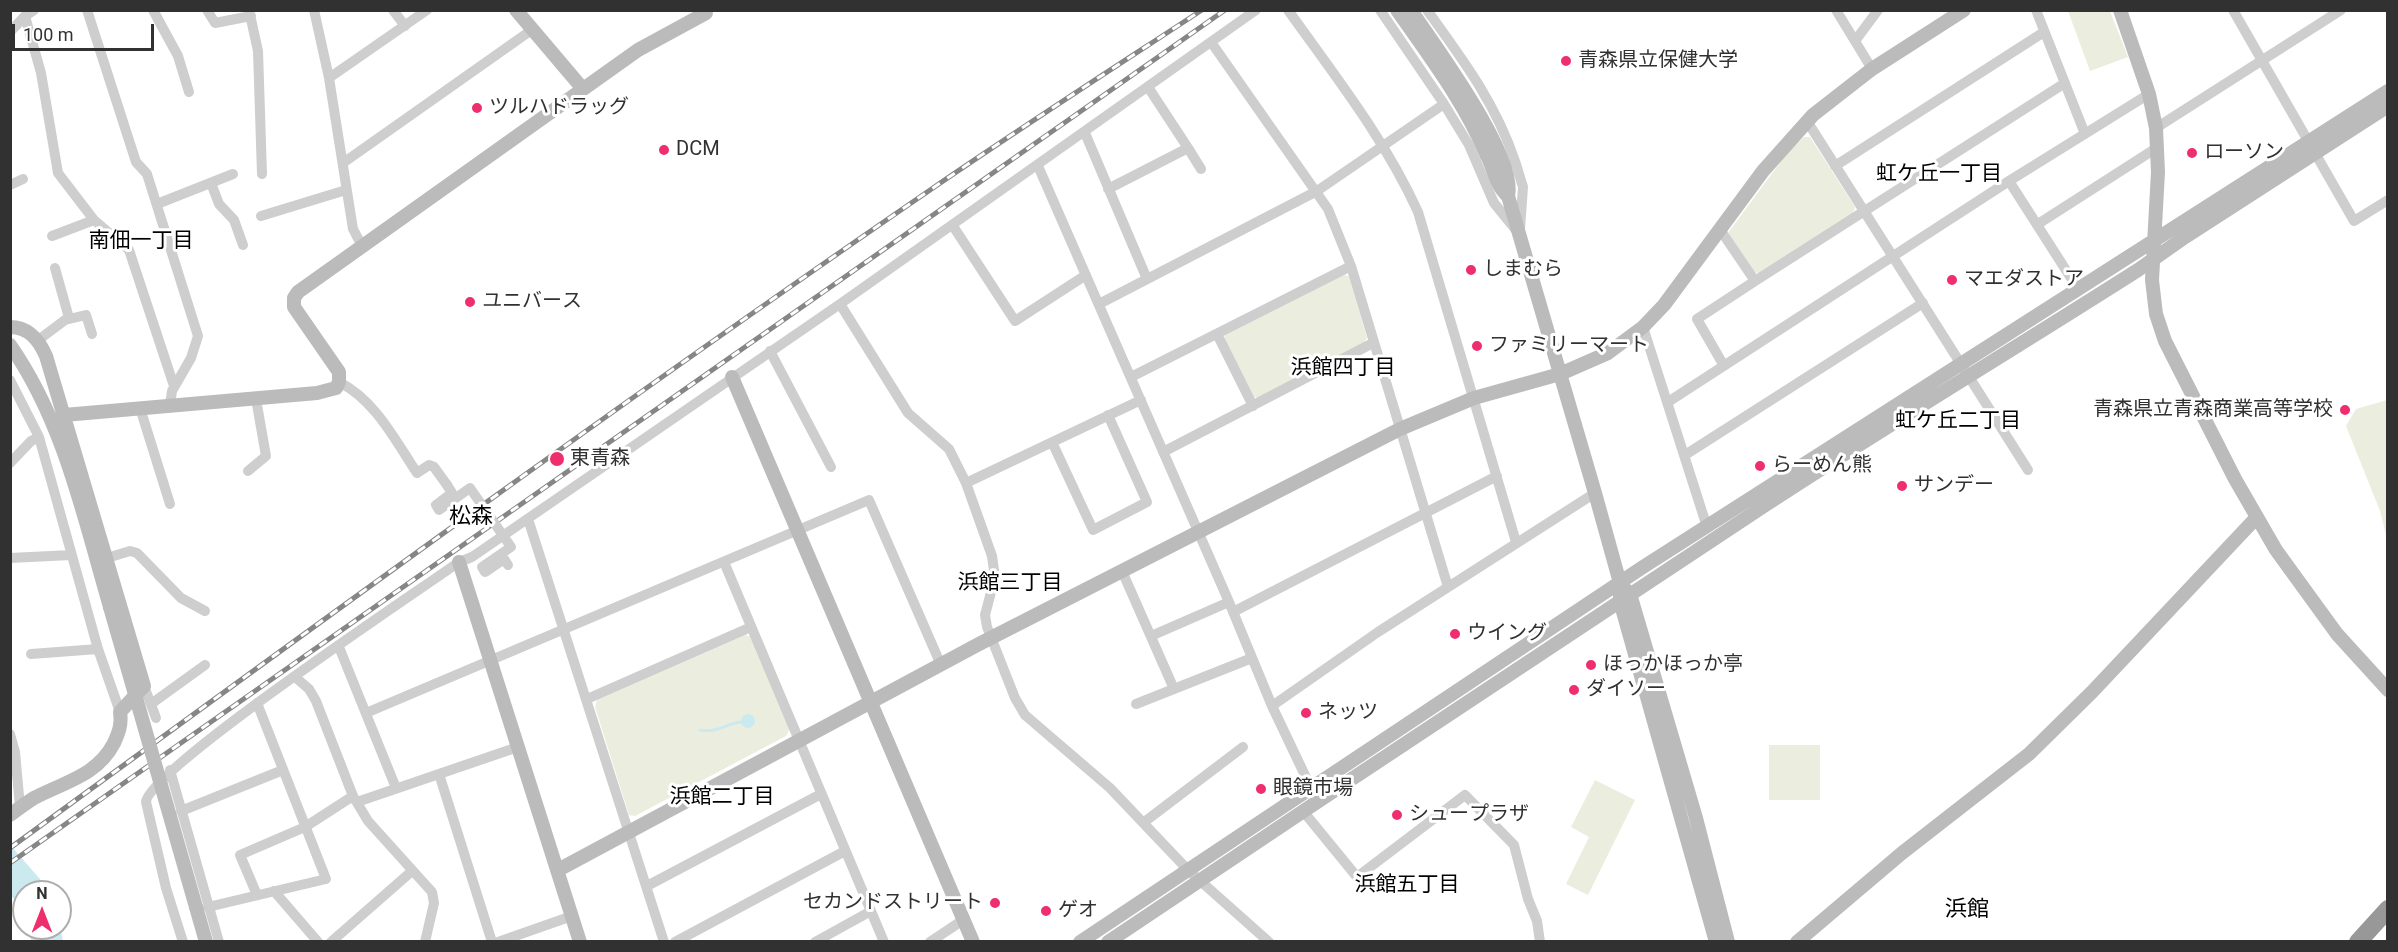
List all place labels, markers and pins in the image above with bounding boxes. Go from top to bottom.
place label: 青森県立保健大学 [1578,49,1738,73]
marker: 青森県立保健大学 [1559,54,1573,68]
place label: ツルハドラッグ [489,96,629,120]
marker: ツルハドラッグ [470,101,484,115]
place label: DCM [676,138,720,162]
place label: ローソン [2204,141,2284,165]
marker: DCM [657,143,671,157]
marker: ローソン [2185,146,2199,160]
place label: しまむら [1483,258,1563,282]
marker: しまむら [1464,263,1478,277]
place label: マエダストア [1964,268,2084,292]
marker: マエダストア [1945,273,1959,287]
place label: ユニバース [482,290,582,314]
marker: ユニバース [463,295,477,309]
place label: ファミリーマート [1489,334,1649,358]
marker: ファミリーマート [1470,339,1484,353]
place label: 青森県立青森商業高等学校 [2093,398,2333,422]
marker: 青森県立青森商業高等学校 [2338,403,2352,417]
place label: 東青森 [570,447,630,471]
marker: 東青森 [548,450,566,468]
place label: らーめん熊 [1772,454,1872,478]
marker: らーめん熊 [1753,459,1767,473]
place label: サンデー [1914,474,1994,498]
marker: サンデー [1895,479,1909,493]
place label: ウイング [1467,622,1547,646]
marker: ウイング [1448,627,1462,641]
place label: ほっかほっか亭 [1603,653,1743,677]
marker: ほっかほっか亭 [1584,658,1598,672]
place label: ダイソー [1586,678,1666,702]
marker: ダイソー [1567,683,1581,697]
place label: ネッツ [1318,701,1378,725]
marker: ネッツ [1299,706,1313,720]
place label: 眼鏡市場 [1273,777,1353,801]
marker: 眼鏡市場 [1254,782,1268,796]
place label: シュープラザ [1409,803,1529,827]
marker: シュープラザ [1390,808,1404,822]
place label: セカンドストリート [803,891,983,915]
marker: セカンドストリート [988,896,1002,910]
place label: ゲオ [1058,899,1098,923]
marker: ゲオ [1039,904,1053,918]

